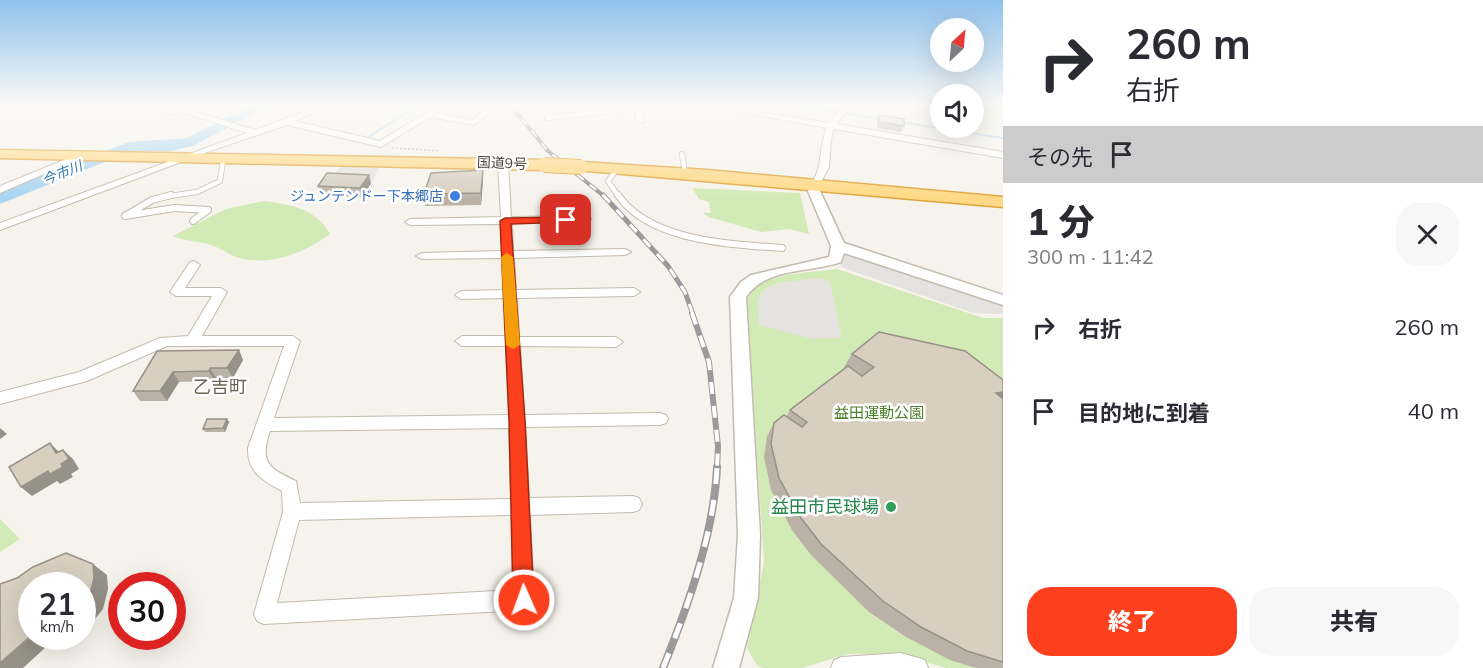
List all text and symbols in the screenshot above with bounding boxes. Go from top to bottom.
text: 260 m [1126,17,1251,70]
north arrow [930,18,984,72]
map controls [930,18,984,138]
icon: right [1027,24,1105,102]
text: 右折 [1126,73,1180,107]
button: sound [930,84,984,138]
icon: arrive [1105,138,1138,171]
text: その先 [1027,143,1093,171]
street label: 国道9号 [476,153,528,173]
water label: 今市川 [39,156,87,189]
place label: ジュンテンドー下本郷店 [290,187,443,205]
marker: ジュンテンドー下本郷店 [448,189,462,203]
pin [540,194,591,245]
text: 1 分 [1027,199,1095,244]
icon: arrive [549,203,582,236]
button: close [1396,203,1459,266]
text: 300 m · 11:42 [1027,244,1153,269]
icon: right [1027,311,1060,344]
text: 260 m [1394,313,1459,341]
text: 右折 [1078,315,1122,343]
district label: 乙吉町 [193,375,247,398]
icon: arrive [1027,395,1060,428]
text: 40 m [1408,397,1459,425]
text: 目的地に到着 [1078,399,1210,427]
park label: 益田運動公園 [834,403,924,422]
place label: 益田市民球場 [771,495,879,518]
marker: 益田市民球場 [884,500,898,514]
position arrow [492,568,556,632]
speed limit sign: 30 [108,572,186,650]
text: 21 [39,585,75,623]
button: 終了 [1027,587,1237,656]
button: 共有 [1249,587,1459,656]
text: km/h [40,617,74,636]

